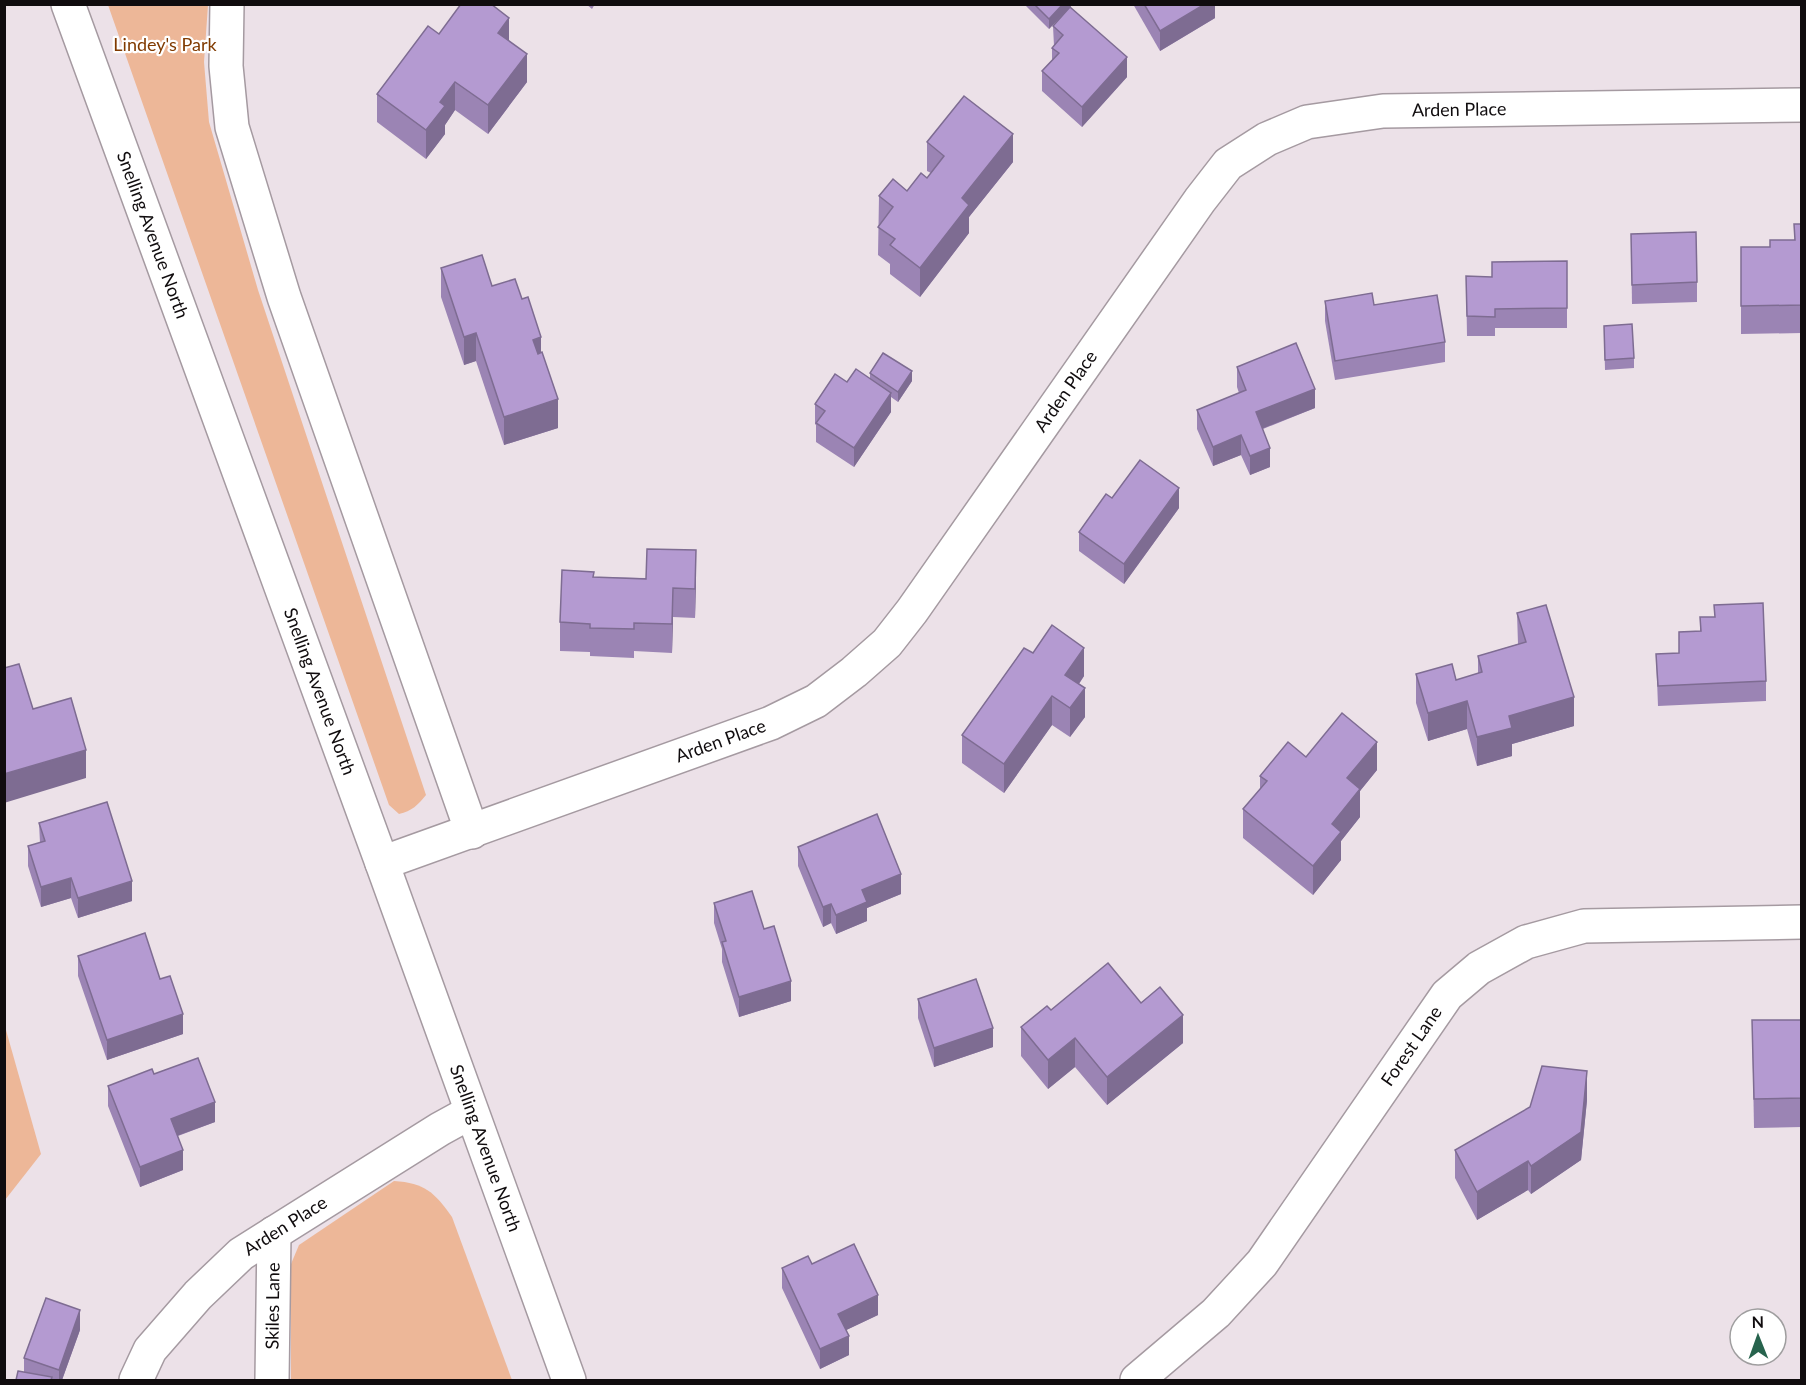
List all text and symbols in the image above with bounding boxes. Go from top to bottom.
park label: Lindey's Park [113,33,218,55]
street label: Arden Place [1412,97,1506,121]
street label: Snelling Avenue North [113,148,194,321]
street label: Arden Place [1029,346,1101,436]
street label: Snelling Avenue North [280,605,361,778]
street label: Arden Place [672,714,769,767]
street label: Forest Lane [1376,1002,1446,1090]
street label: Snelling Avenue North [446,1061,526,1235]
street label: Arden Place [239,1191,331,1260]
street label: Skiles Lane [260,1262,284,1350]
north arrow [1728,1307,1788,1367]
text: N [1751,1312,1764,1331]

